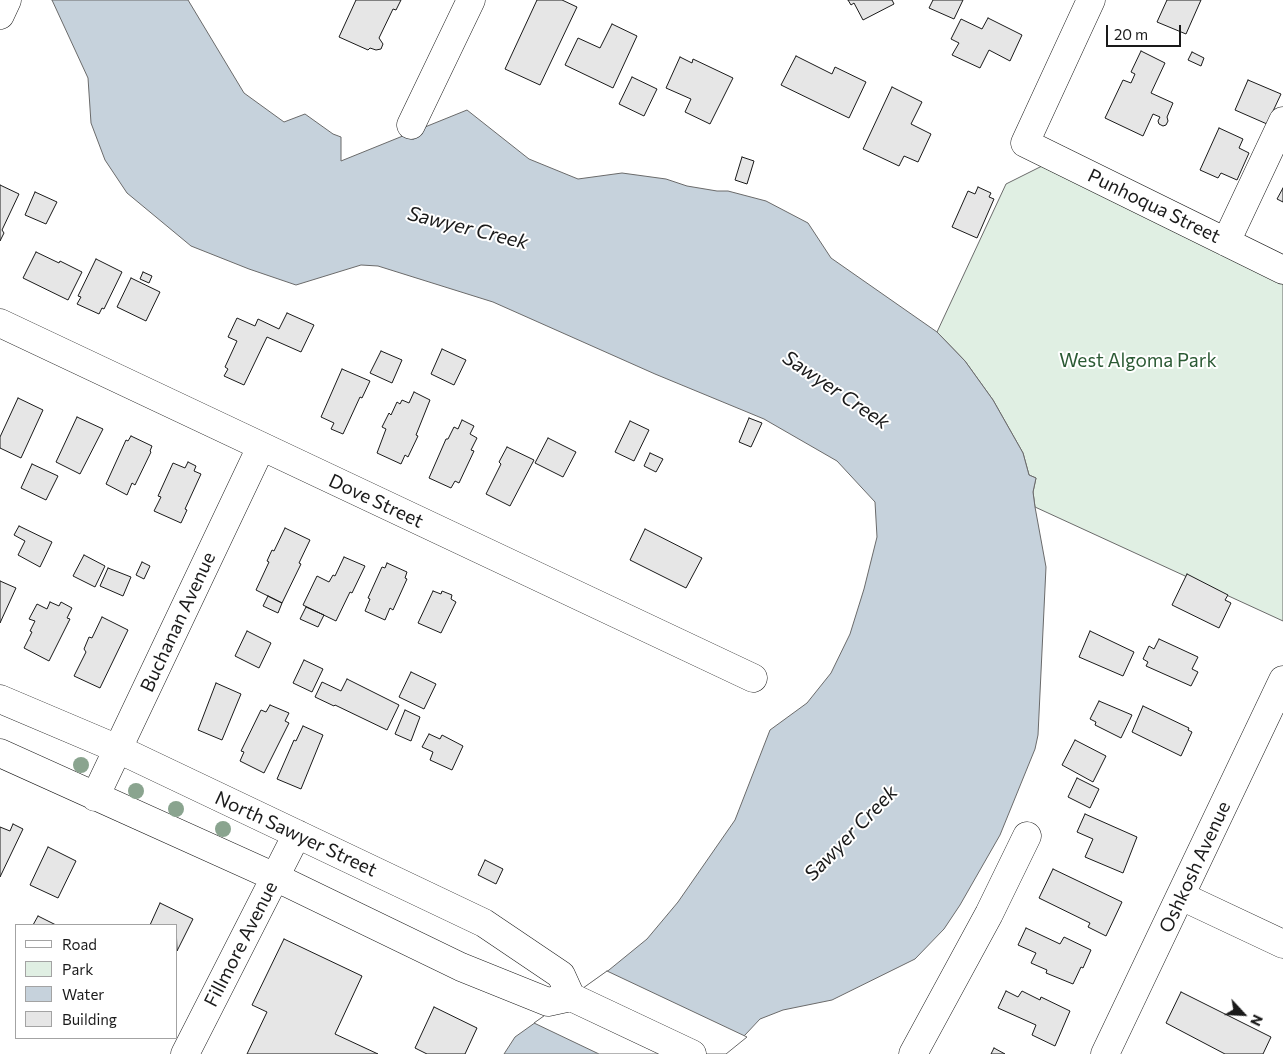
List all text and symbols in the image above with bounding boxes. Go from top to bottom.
scale bar [1108,15,1183,47]
text: 20 m [1114,25,1148,43]
street label: Punhoqua Street [1084,164,1224,248]
water label: Sawyer Creek [405,201,531,255]
water label: Sawyer Creek [778,345,894,435]
park label: West Algoma Park [1059,350,1217,372]
street label: Dove Street [325,469,427,533]
street label: Buchanan Avenue [136,548,220,696]
water label: Sawyer Creek [799,780,903,886]
street label: North Sawyer Street [211,786,381,882]
street label: Oshkosh Avenue [1155,798,1235,936]
street label: Fillmore Avenue [200,878,282,1010]
legend [15,924,178,1039]
text: Road [62,935,97,953]
text: Park [62,960,93,978]
text: Water [62,985,104,1003]
north arrow [1218,989,1268,1039]
text: Building [62,1010,117,1028]
text: N [1247,1012,1267,1029]

